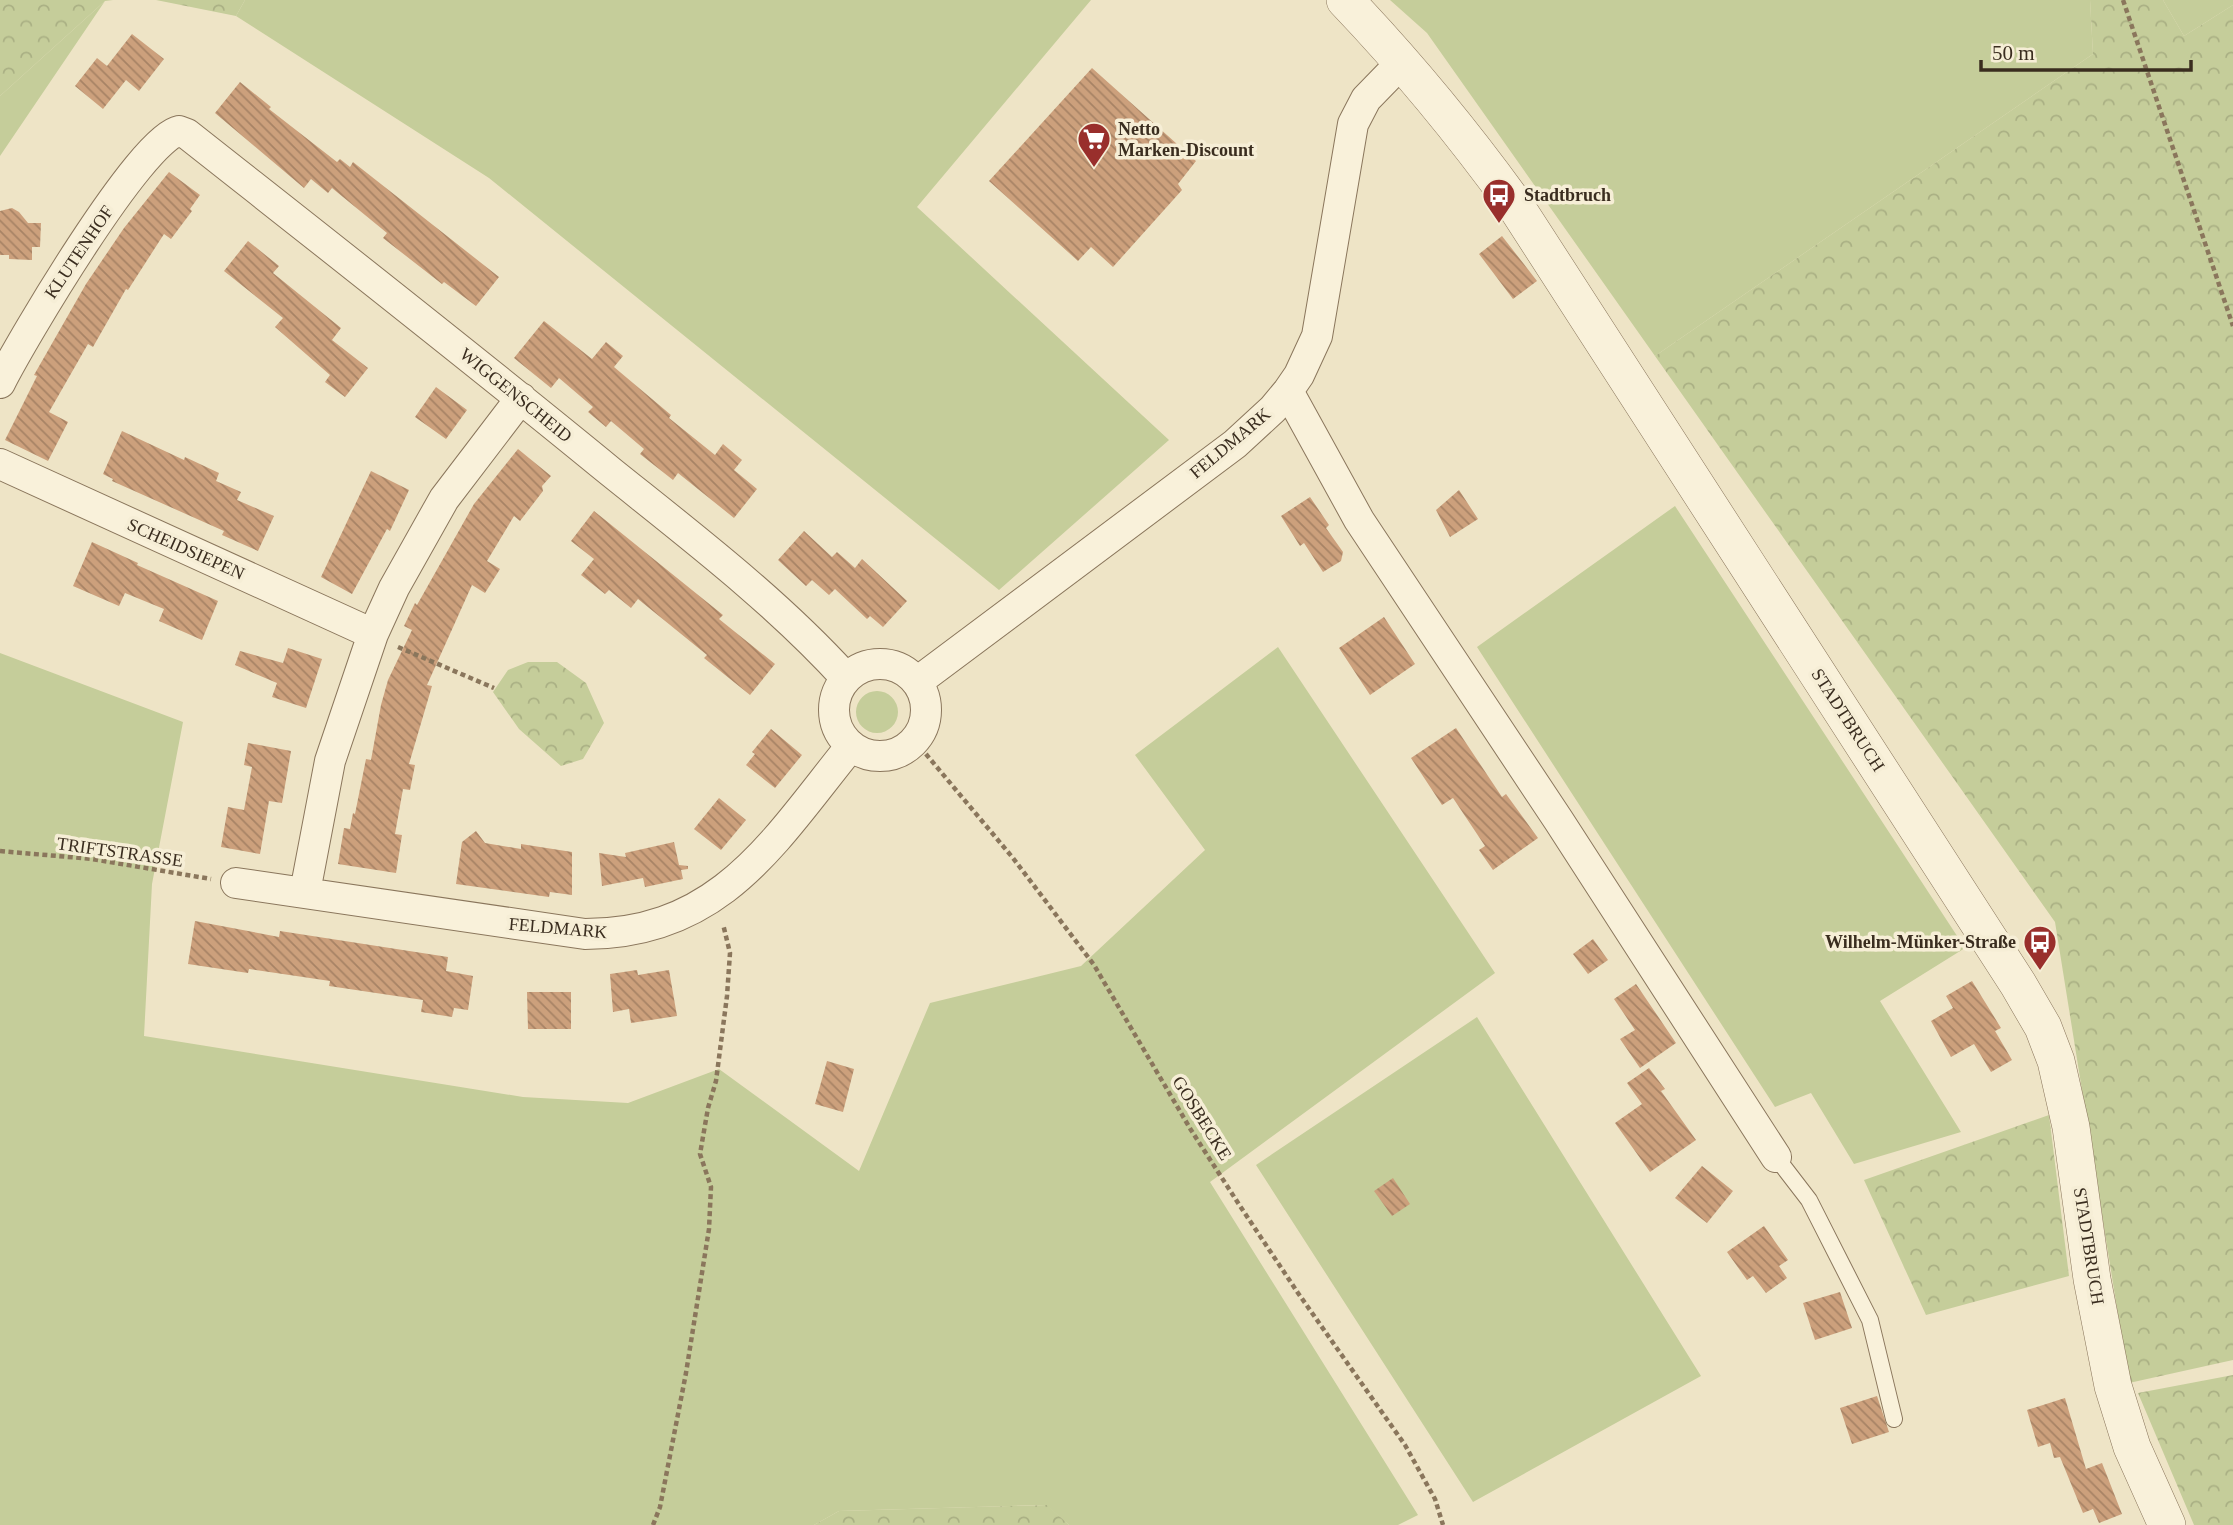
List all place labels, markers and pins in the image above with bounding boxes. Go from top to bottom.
place label: Netto Marken-Discount [1118,119,1254,160]
supermarket icon: Netto Marken-Discount [1075,120,1113,169]
bus stop icon: Stadtbruch [1480,176,1518,225]
place label: Stadtbruch [1524,185,1611,205]
bus stop icon: Wilhelm-Münker-Straße [2021,923,2059,972]
place label: Wilhelm-Münker-Straße [1825,932,2016,952]

